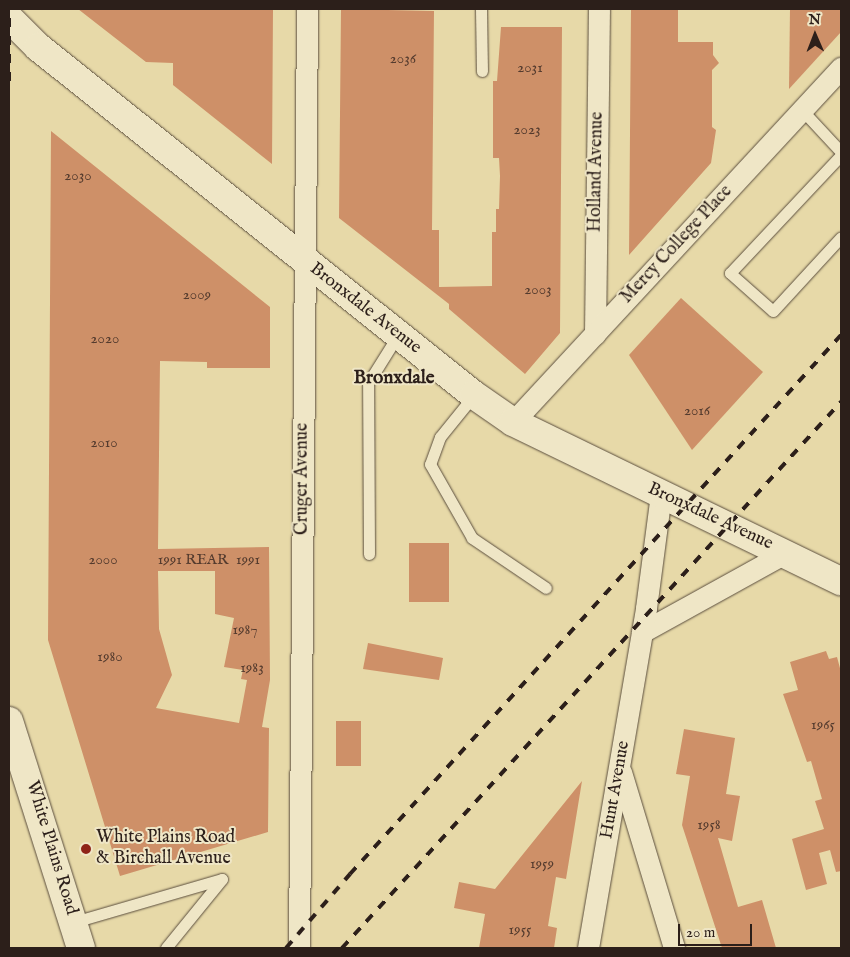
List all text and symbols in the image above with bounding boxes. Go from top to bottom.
north arrow [790,10,840,60]
text: N [809,11,821,29]
house number: 2036 [390,50,416,68]
house number: 2031 [517,59,543,77]
street label: Holland Avenue [585,112,609,232]
house number: 2023 [513,121,541,139]
house number: 2030 [64,167,92,185]
street label: Mercy College Place [617,181,737,309]
street label: Bronxdale Avenue [305,259,425,359]
house number: 2003 [524,281,552,299]
house number: 2009 [183,286,211,304]
house number: 2020 [91,330,119,348]
district label: Bronxdale [353,368,435,390]
house number: 2016 [684,402,710,420]
street label: Cruger Avenue [292,423,314,535]
house number: 2010 [90,434,118,452]
street label: Bronxdale Avenue [644,479,776,555]
house number: 2000 [88,551,118,569]
house number: 1991 REAR [158,551,228,569]
house number: 1991 [236,551,260,569]
house number: 1987 [232,621,258,639]
house number: 1980 [97,648,123,666]
house number: 1983 [240,659,264,677]
house number: 1965 [811,716,835,734]
street label: Hunt Avenue [597,739,635,841]
street label: White Plains Road [20,778,82,918]
house number: 1958 [697,816,721,834]
place label: White Plains Road & Birchall Avenue [96,828,235,871]
marker: White Plains Road & Birchall Avenue [80,843,92,855]
house number: 1959 [530,855,554,873]
scale bar [680,914,754,946]
house number: 1955 [508,921,532,939]
text: 20 m [686,923,715,942]

